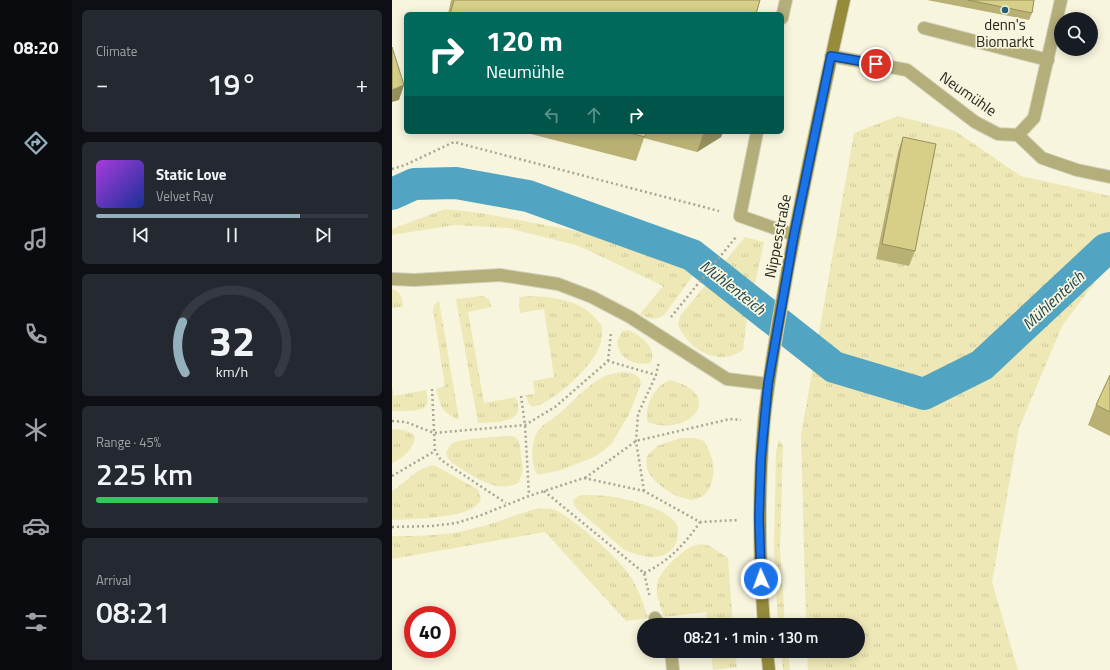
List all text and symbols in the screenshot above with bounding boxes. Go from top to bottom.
marker: denn's Biomarkt [1000,5,1010,15]
map controls [1054,12,1098,56]
button: search [1054,12,1098,56]
place label: denn's Biomarkt [976,13,1035,53]
text: 120 m [486,19,563,62]
icon: right [420,28,472,80]
text: 08:20 [14,34,58,61]
text: Climate [96,41,137,61]
pin [859,47,893,81]
icon: arrive [865,53,887,75]
text: Neumühle [486,58,564,85]
text: 19° [207,61,257,107]
street label: Neumühle [935,65,1002,122]
text: − [96,67,108,101]
text: + [356,67,368,101]
icon: left [541,104,563,126]
icon: ahead [583,104,605,126]
icon: right [625,104,647,126]
icon: directions [22,129,50,157]
text: Static Love [156,163,227,186]
text: Velvet Ray [156,186,214,206]
street label: Nippesstraße [758,192,797,280]
icon: previous [130,224,152,246]
icon: pause [221,224,243,246]
icon: next [312,224,334,246]
icon: music [22,225,50,253]
water label: Mühlenteich [695,254,772,321]
water label: Mühlenteich [1017,264,1090,335]
text: 32 [209,309,255,372]
icon: phone [22,320,50,348]
text: km/h [216,361,248,383]
icon: climate [22,416,50,444]
text: Range · 45% [96,432,161,452]
text: 225 km [96,451,193,497]
icon: car [22,512,50,540]
position arrow [740,558,782,600]
text: Arrival [96,570,131,590]
text: 08:21 [96,589,170,635]
speed limit sign: 40 [404,606,456,658]
icon: filters [22,608,50,636]
text: 08:21 · 1 min · 130 m [684,626,818,649]

